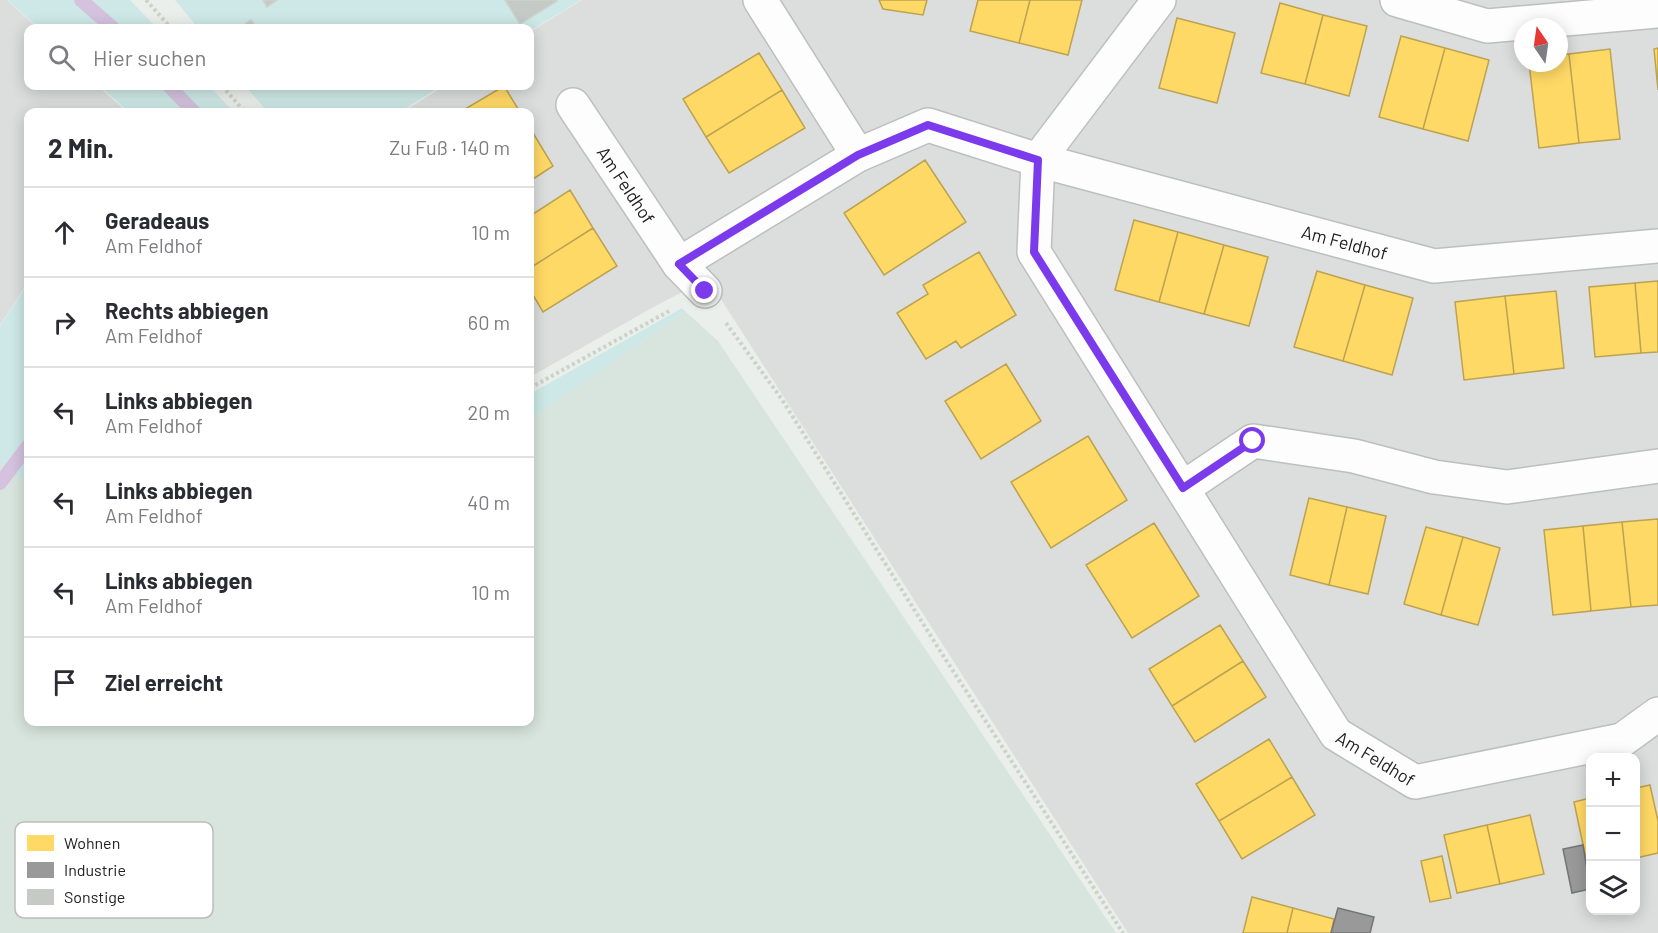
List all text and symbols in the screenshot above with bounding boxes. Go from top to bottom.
north arrow [1514,18,1568,72]
search box [24,24,534,90]
icon: search [45,41,78,74]
text: Hier suchen [93,44,206,70]
text: 2 Min. [48,132,114,163]
text: Zu Fuß · 140 m [389,135,510,159]
street label: Am Feldhof [593,142,660,228]
text: Geradeaus [105,207,209,233]
icon: ahead [48,216,81,249]
text: 10 m [471,220,510,244]
street label: Am Feldhof [1299,220,1390,264]
text: Am Feldhof [105,233,203,257]
route end [691,277,717,303]
text: Rechts abbiegen [105,297,268,323]
icon: right [48,306,81,339]
text: 60 m [468,310,510,334]
text: Am Feldhof [105,323,203,347]
text: Links abbiegen [105,387,253,413]
icon: left [48,396,81,429]
text: 20 m [467,400,510,424]
text: Am Feldhof [105,413,203,437]
route start [1239,427,1265,453]
text: Links abbiegen [105,477,253,503]
icon: left [48,486,81,519]
text: 40 m [467,490,510,514]
text: Am Feldhof [105,503,203,527]
text: Links abbiegen [105,567,253,593]
icon: left [48,576,81,609]
text: 10 m [471,580,510,604]
text: Am Feldhof [105,593,203,617]
icon: arrive [48,666,81,699]
text: Ziel erreicht [105,669,223,695]
street label: Am Feldhof [1332,726,1419,790]
map controls [1586,753,1640,915]
button: + [1586,753,1640,807]
button: − [1586,807,1640,861]
legend [15,822,213,918]
text: Wohnen [64,833,120,852]
text: Industrie [64,860,126,879]
button: layers [1586,861,1640,915]
text: Sonstige [64,887,125,906]

